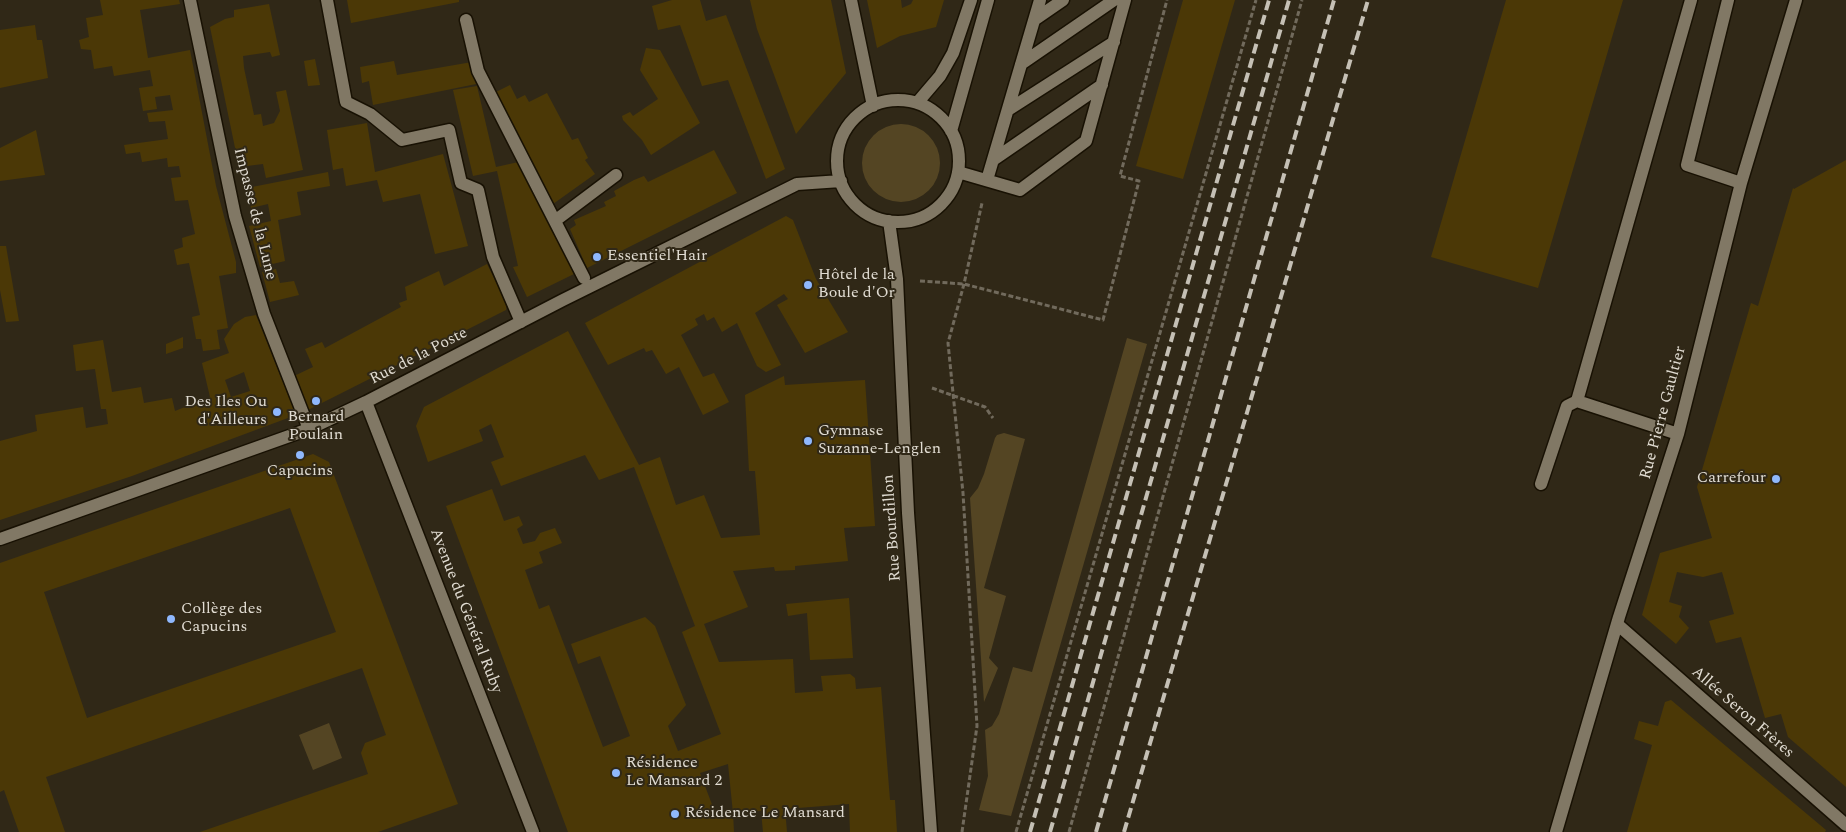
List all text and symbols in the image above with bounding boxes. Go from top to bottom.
street label: Impasse de la Lune [228,146,280,282]
place label: Essentiel'Hair [607,247,707,267]
marker: Essentiel'Hair [591,251,603,263]
place label: Hôtel de la Boule d'Or [818,266,895,304]
marker: Hôtel de la Boule d'Or [802,279,814,291]
street label: Rue de la Poste [367,324,471,390]
street label: Rue Pierre Gaultier [1637,344,1691,482]
place label: Des Iles Ou d'Ailleurs [184,393,267,431]
marker: Bernard Poulain [310,395,322,407]
marker: Des Iles Ou d'Ailleurs [271,406,283,418]
place label: Bernard Poulain [287,408,345,446]
place label: Gymnase Suzanne-Lenglen [818,422,941,460]
marker: Gymnase Suzanne-Lenglen [802,435,814,447]
marker: Capucins [294,449,306,461]
place label: Capucins [267,462,333,482]
place label: Carrefour [1697,469,1766,489]
marker: Carrefour [1770,473,1782,485]
street label: Rue Bourdillon [880,474,906,582]
street label: Avenue du Général Ruby [425,526,505,696]
place label: Collège des Capucins [181,600,262,638]
marker: Collège des Capucins [165,613,177,625]
street label: Allée Seron Frères [1687,663,1797,763]
place label: Résidence Le Mansard 2 [626,754,722,792]
marker: Résidence Le Mansard 2 [610,767,622,779]
place label: Résidence Le Mansard [685,804,845,824]
marker: Résidence Le Mansard [669,808,681,820]

